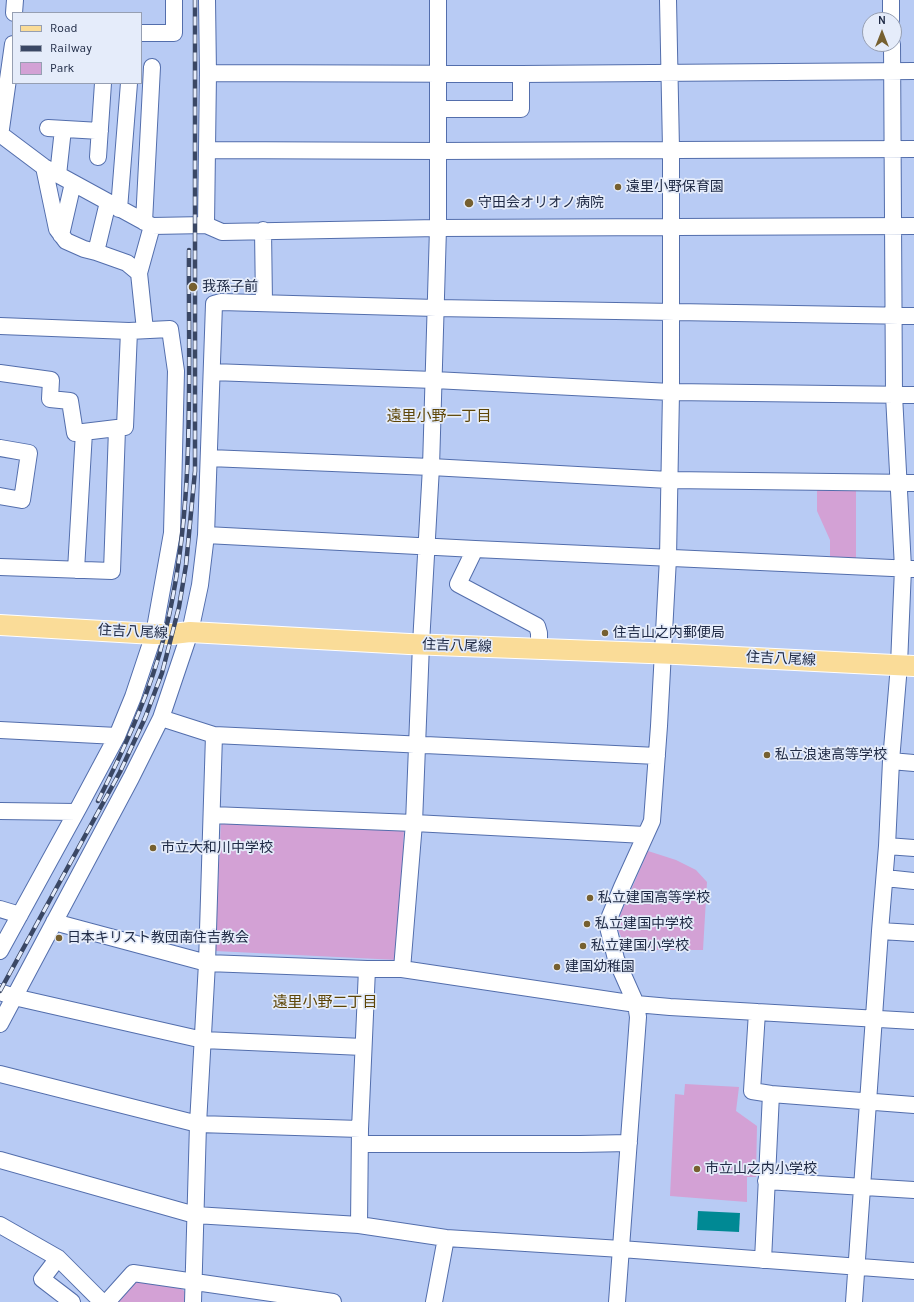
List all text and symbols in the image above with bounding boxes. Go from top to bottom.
legend [12,12,142,84]
north arrow [862,12,902,52]
text: N [878,14,886,27]
text: Road [50,21,78,35]
text: Railway [50,41,92,55]
text: Park [50,61,74,75]
place label: 遠里小野保育園 [626,179,724,195]
marker: 遠里小野保育園 [613,182,623,192]
place label: 守田会オリオノ病院 [478,195,604,211]
marker: 守田会オリオノ病院 [463,197,475,209]
place label: 我孫子前 [202,279,258,295]
marker: 我孫子前 [187,281,199,293]
district label: 遠里小野一丁目 [387,408,491,426]
street label: 住吉八尾線 [98,622,168,642]
place label: 住吉山之内郵便局 [613,625,725,641]
marker: 住吉山之内郵便局 [600,628,610,638]
street label: 住吉八尾線 [422,636,492,656]
street label: 住吉八尾線 [746,649,816,669]
place label: 私立浪速高等学校 [775,747,887,763]
marker: 私立浪速高等学校 [762,750,772,760]
place label: 市立大和川中学校 [161,840,273,856]
marker: 市立大和川中学校 [148,843,158,853]
place label: 私立建国高等学校 [598,890,710,906]
marker: 私立建国高等学校 [585,893,595,903]
place label: 私立建国中学校 [595,916,693,932]
marker: 私立建国中学校 [582,919,592,929]
place label: 日本キリスト教団南住吉教会 [67,930,249,946]
marker: 日本キリスト教団南住吉教会 [54,933,64,943]
place label: 私立建国小学校 [591,938,689,954]
marker: 私立建国小学校 [578,941,588,951]
place label: 建国幼稚園 [565,959,635,975]
marker: 建国幼稚園 [552,962,562,972]
district label: 遠里小野二丁目 [273,994,377,1012]
place label: 市立山之内小学校 [705,1161,817,1177]
marker: 市立山之内小学校 [692,1164,702,1174]

